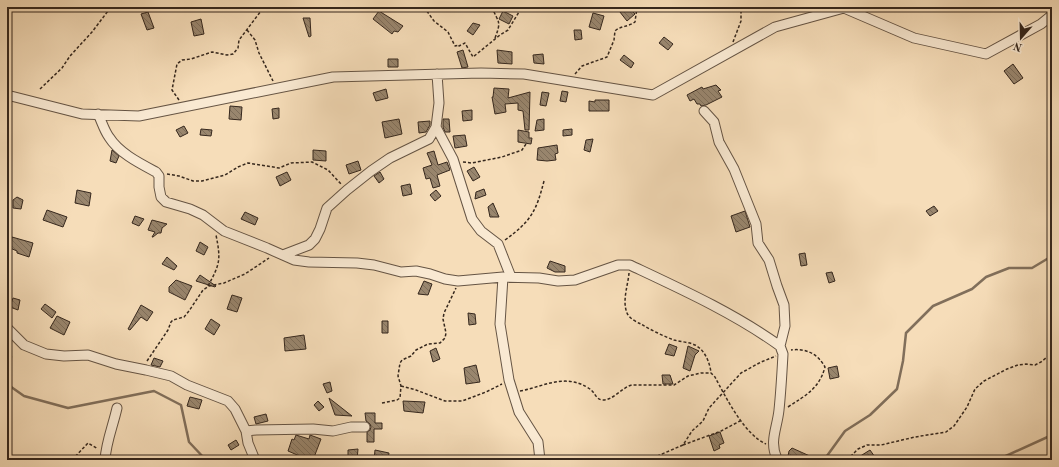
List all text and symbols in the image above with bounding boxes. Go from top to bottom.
north arrow [1001,18,1041,58]
text: N [1012,39,1024,53]

